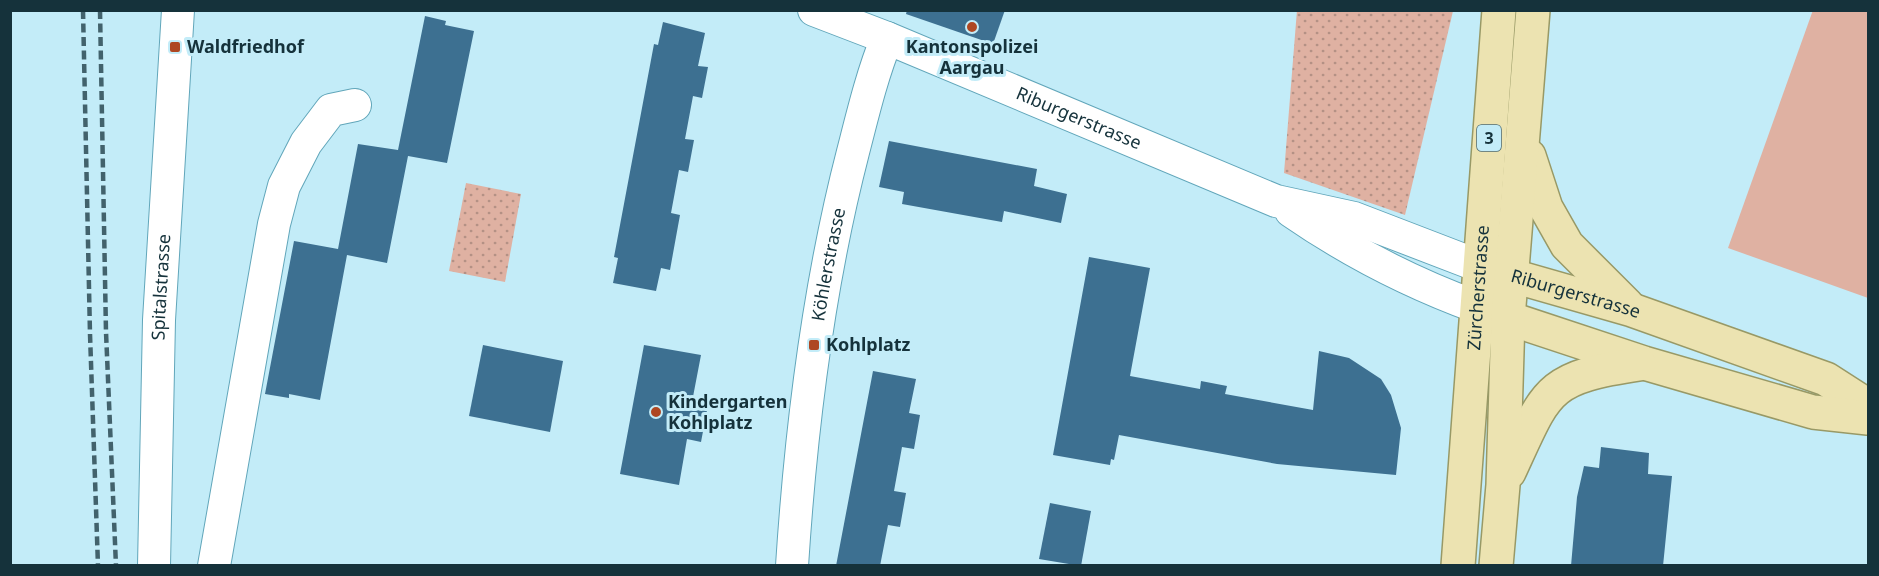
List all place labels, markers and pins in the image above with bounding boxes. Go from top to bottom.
marker: Kantonspolizei Aargau [965,20,979,34]
place label: Waldfriedhof [187,34,305,58]
place label: Kantonspolizei Aargau [906,34,1038,79]
marker: Waldfriedhof [168,40,182,54]
place label: Kohlplatz [826,332,911,356]
marker: Kohlplatz [807,338,821,352]
place label: Kindergarten Kohlplatz [668,389,787,434]
marker: Kindergarten Kohlplatz [649,405,663,419]

